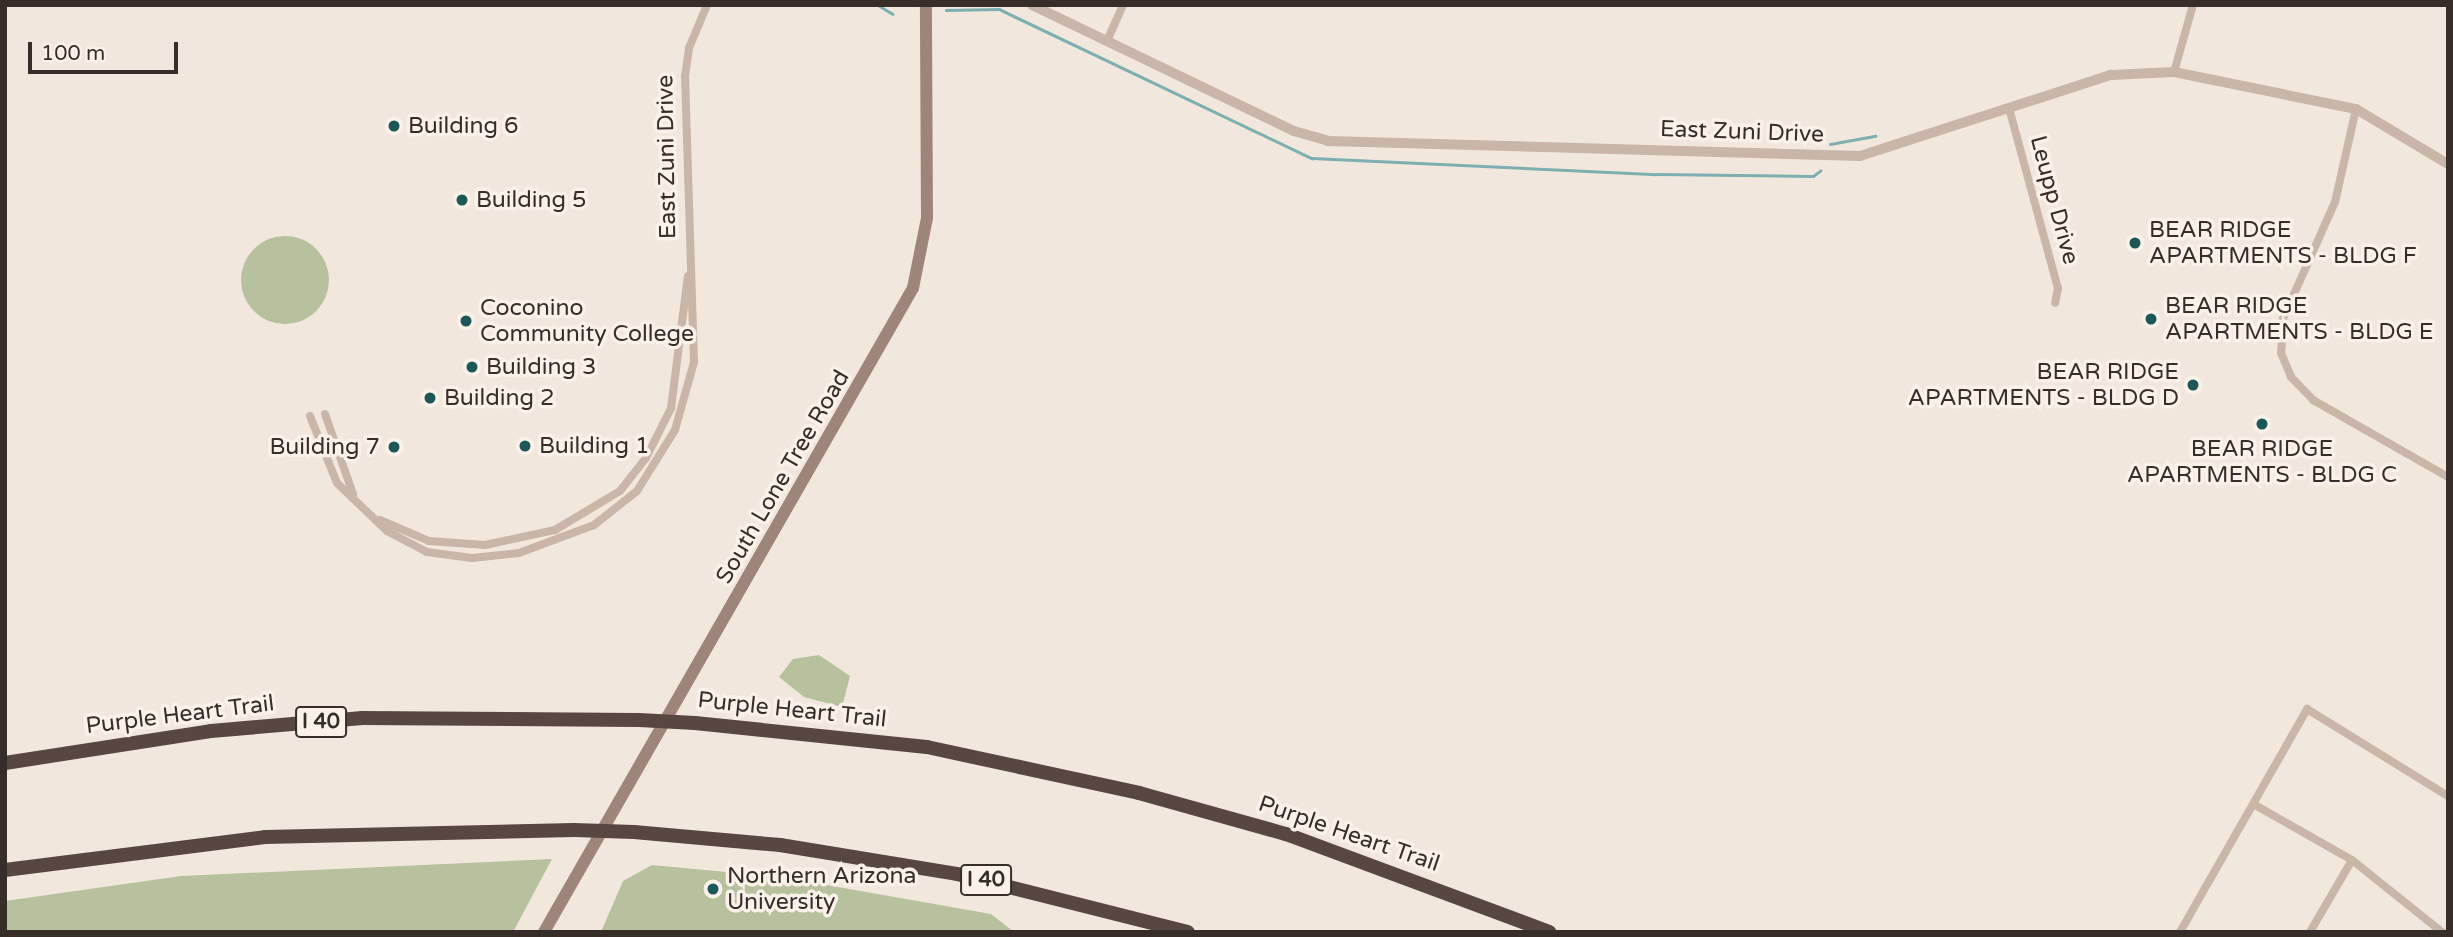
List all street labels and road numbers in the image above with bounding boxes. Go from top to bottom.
street label: East Zuni Drive [652,75,682,239]
street label: East Zuni Drive [1659,115,1825,149]
street label: Leupp Drive [2024,133,2084,267]
street label: South Lone Tree Road [711,365,855,589]
street label: Purple Heart Trail [696,686,888,734]
street label: Purple Heart Trail [84,690,276,740]
road number: I 40 [295,704,347,740]
street label: Purple Heart Trail [1255,790,1443,878]
road number: I 40 [960,862,1012,898]

